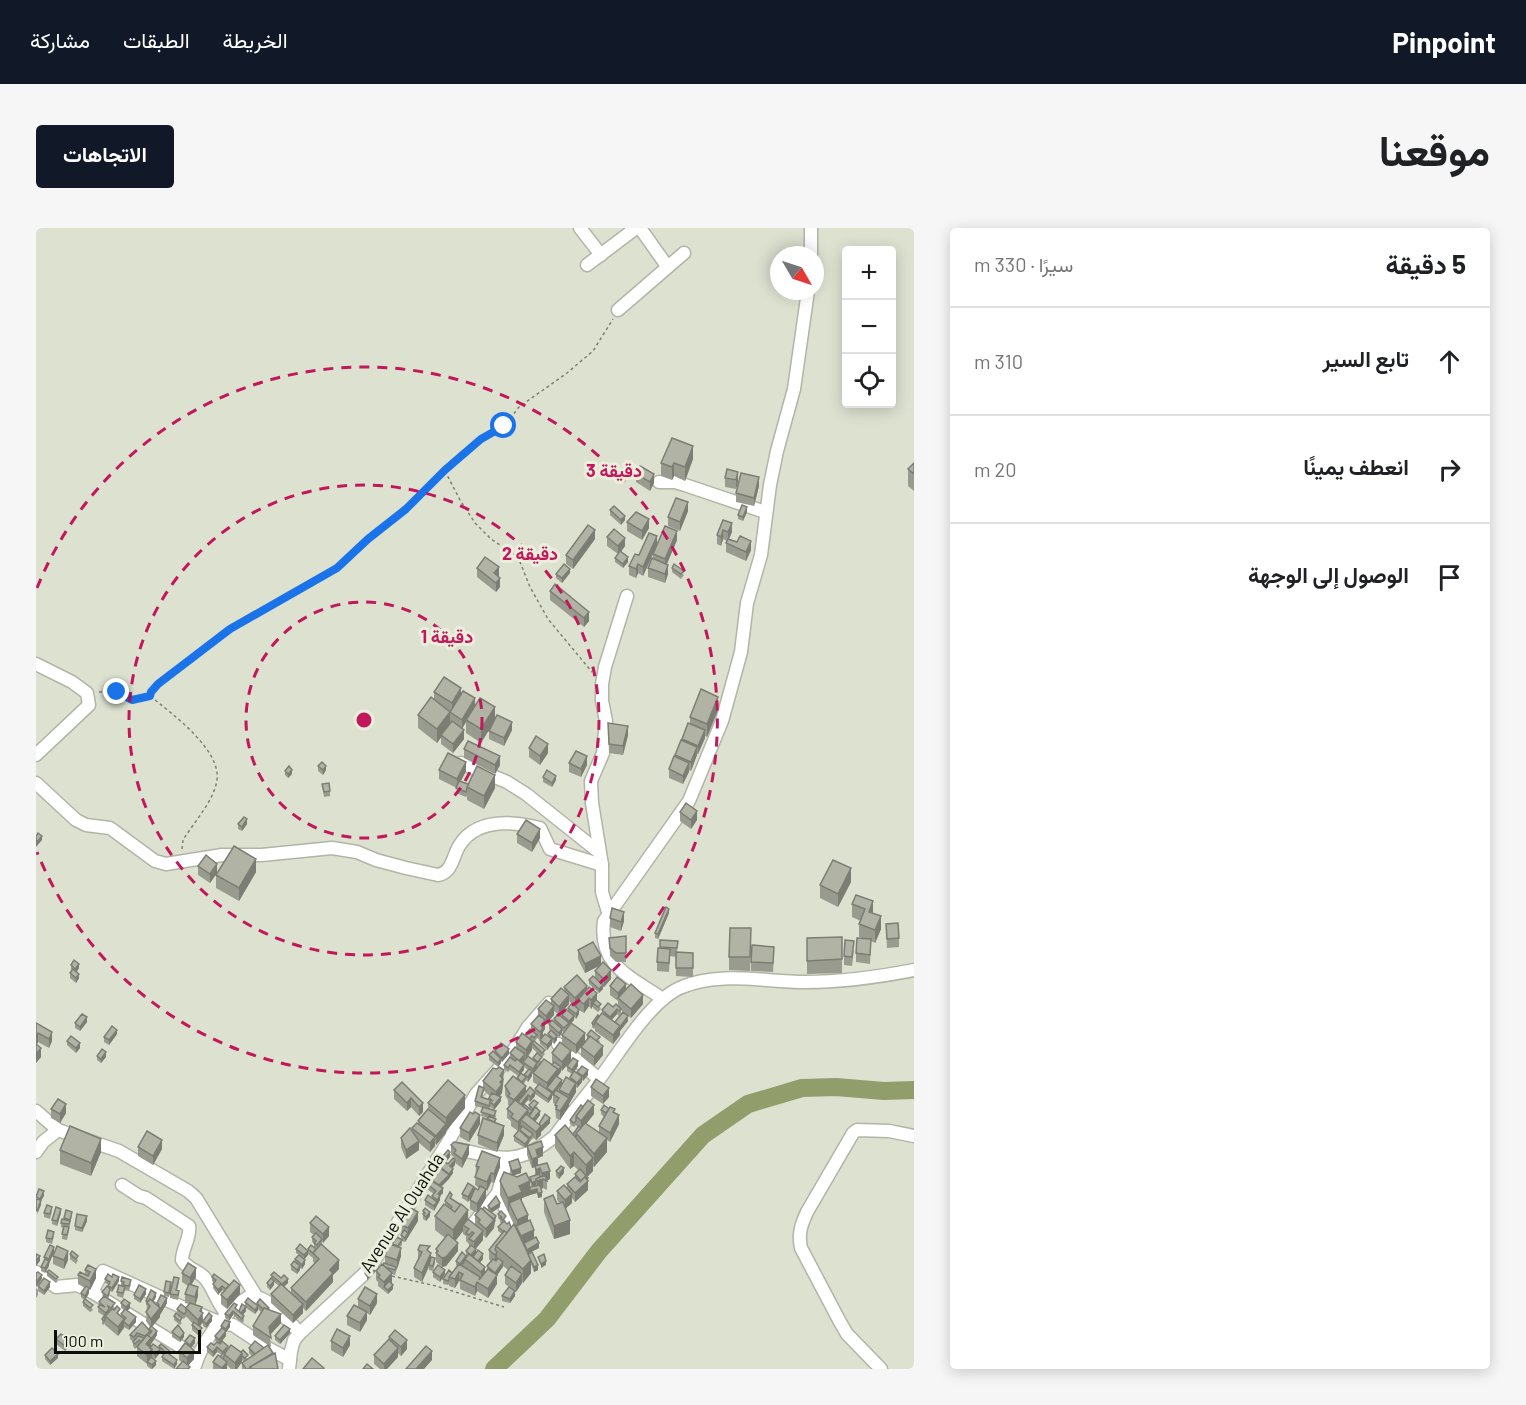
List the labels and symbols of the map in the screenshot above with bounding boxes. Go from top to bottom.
north arrow [770,246,824,300]
route start [490,412,516,438]
text: 3 دقيقة [586,459,642,482]
text: 2 دقيقة [502,542,558,565]
text: 1 دقيقة [421,625,473,648]
route end [103,678,129,704]
centre of rings [354,710,374,730]
street label: Avenue Al Ouahda [354,1149,448,1276]
scale bar [54,1327,201,1354]

